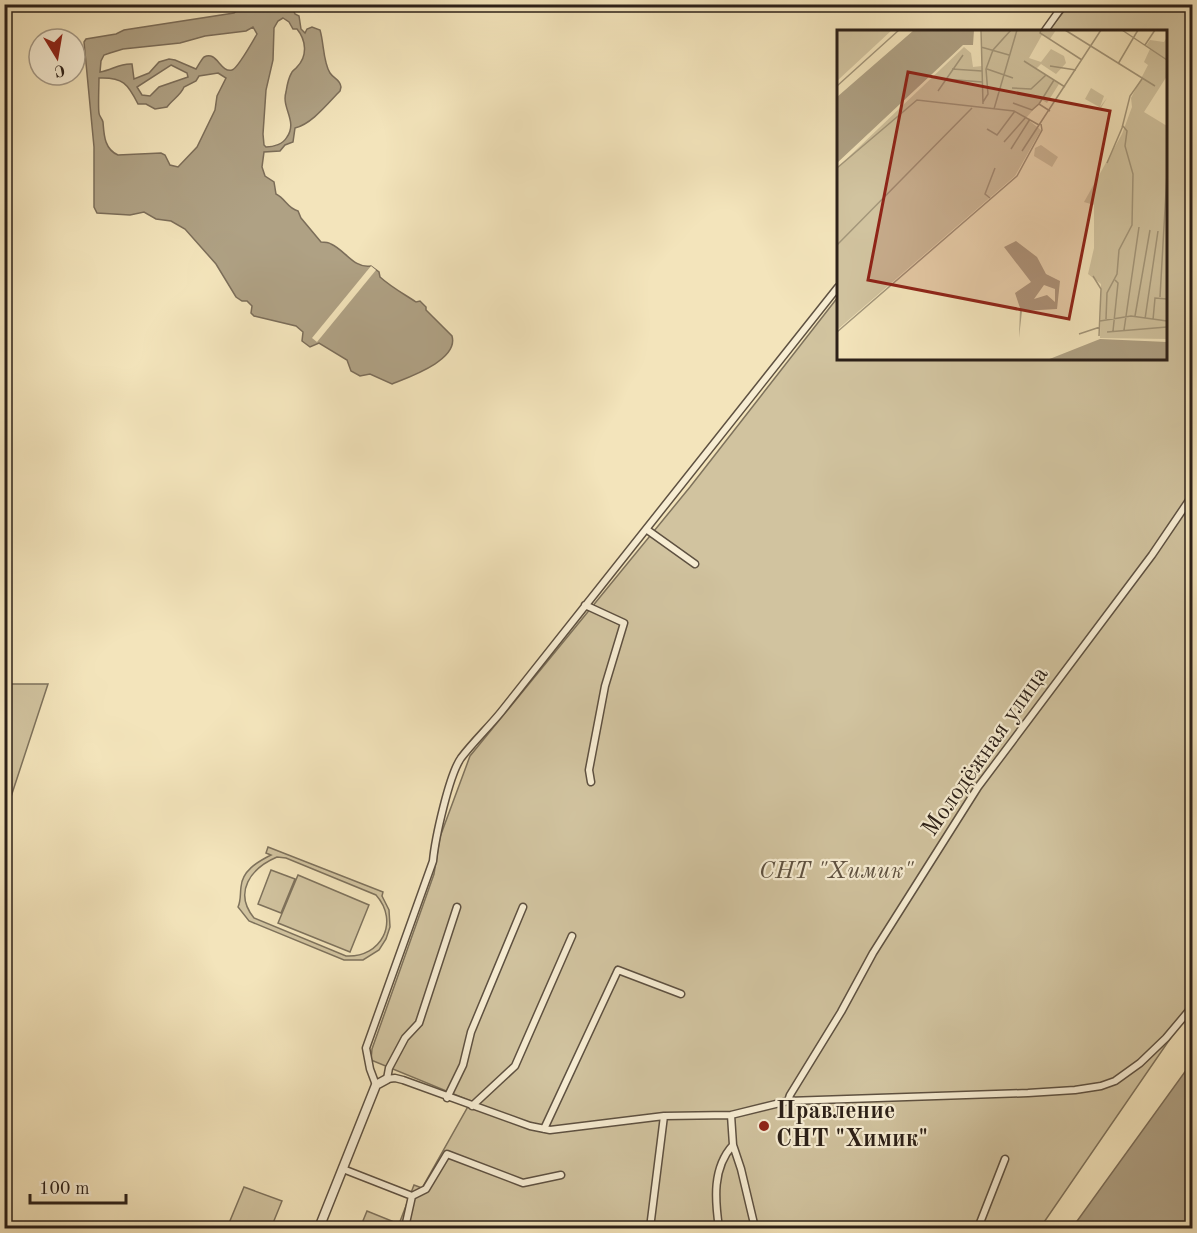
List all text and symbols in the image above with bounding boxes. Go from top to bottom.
north arrow [27,27,87,87]
inset map [837,30,1167,360]
text: С [53,61,66,79]
street label: Молодёжная улица [919,663,1054,841]
park label: СНТ "Химик" [759,860,915,884]
place label: Правление СНТ "Химик" [776,1100,928,1152]
marker: Правление СНТ "Химик" [757,1119,771,1133]
scale bar [30,1167,126,1205]
text: 100 m [39,1180,90,1198]

